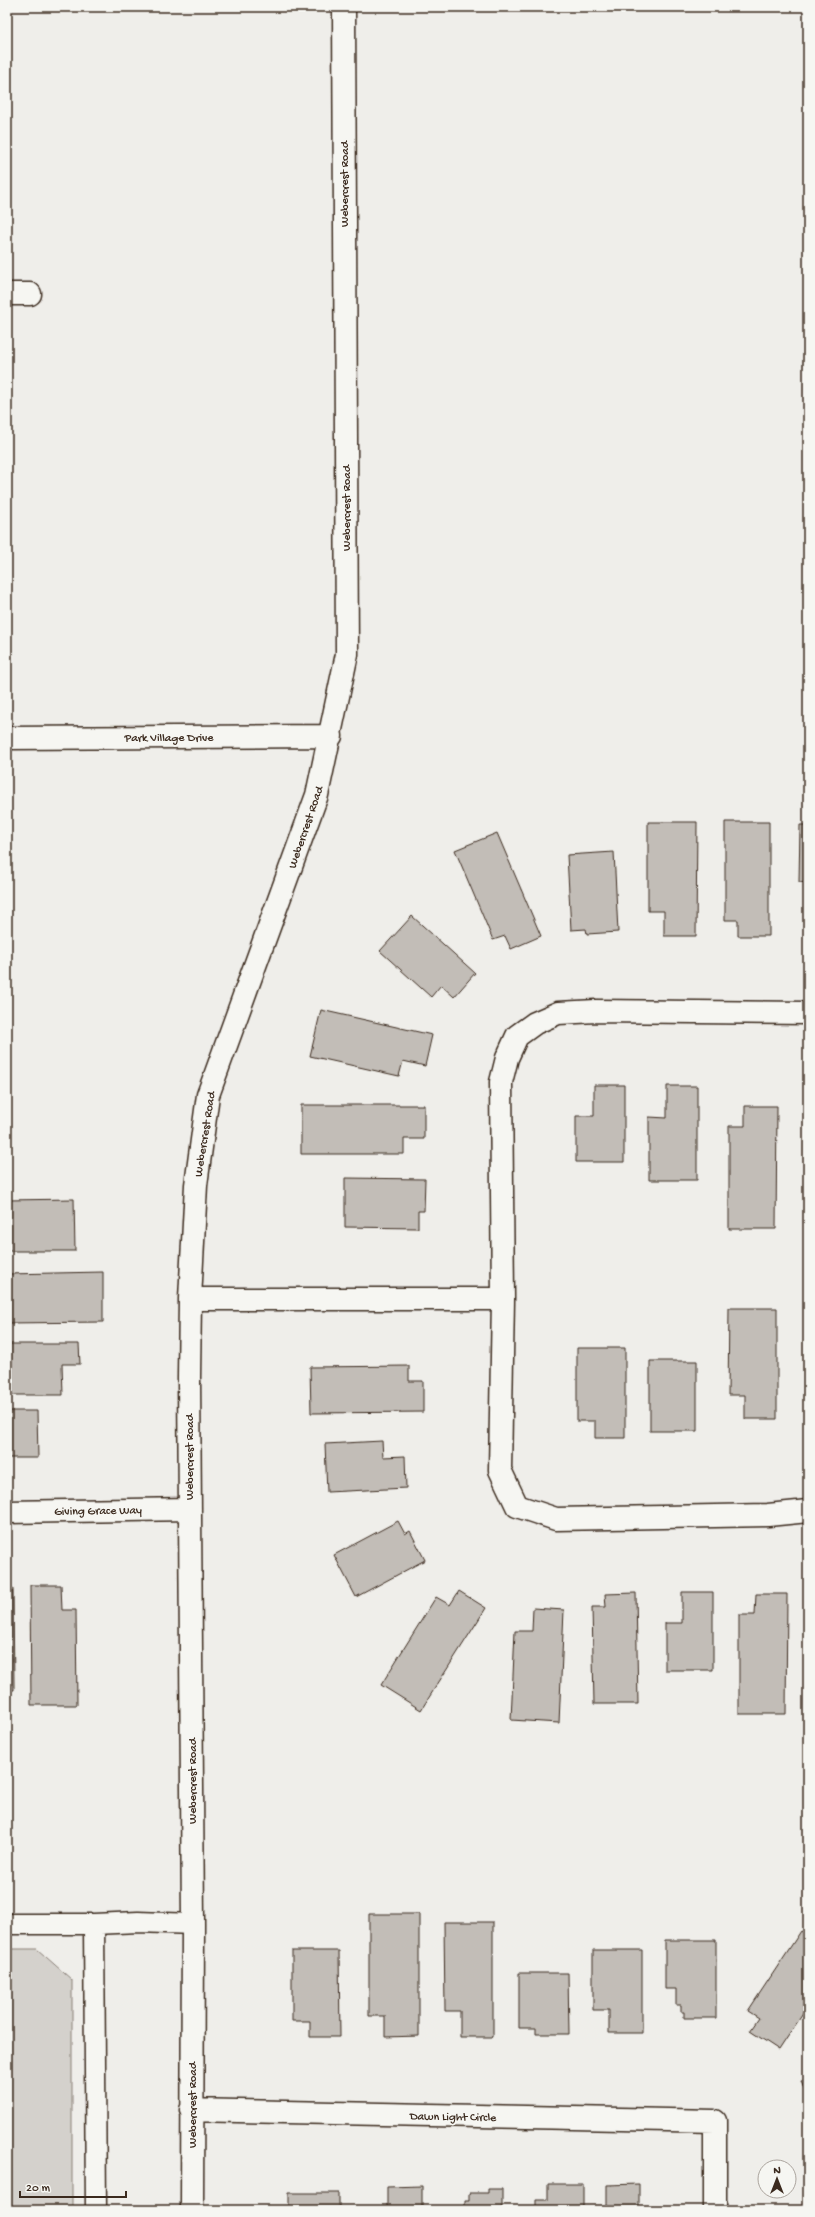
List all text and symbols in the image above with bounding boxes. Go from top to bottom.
street label: Webercrest Road [339,140,353,227]
street label: Webercrest Road [341,464,355,551]
street label: Park Village Drive [124,732,214,746]
street label: Webercrest Road [286,784,328,871]
street label: Webercrest Road [192,1090,220,1178]
street label: Webercrest Road [184,1413,198,1500]
street label: Giving Grace Way [54,1504,142,1520]
street label: Webercrest Road [187,1737,201,1824]
street label: Webercrest Road [187,2061,201,2148]
street label: Dawn Light Circle [409,2110,497,2126]
north arrow [757,2159,797,2199]
text: N [773,2165,781,2177]
scale bar [20,2173,126,2199]
text: 20 m [26,2182,51,2196]

